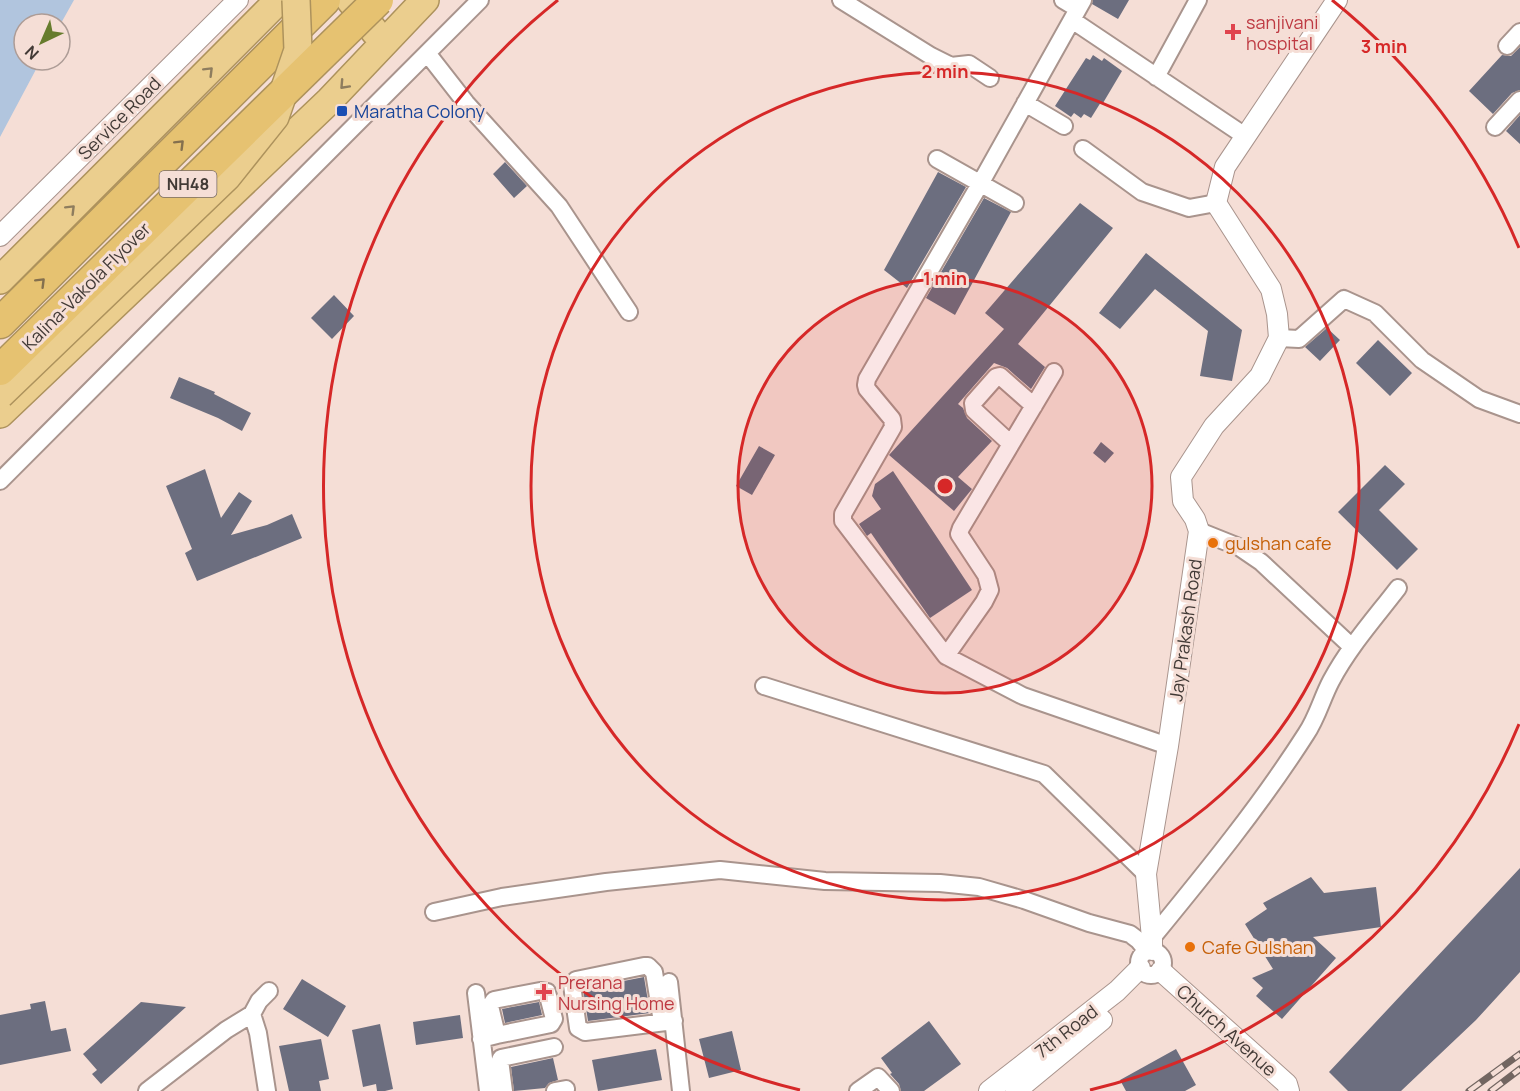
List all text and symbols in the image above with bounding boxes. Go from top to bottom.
place label: sanjivani hospital [1246,10,1318,55]
north arrow [12,12,72,72]
marker: sanjivani hospital [1224,23,1242,41]
text: 3 min [1361,34,1407,58]
text: N [20,41,43,65]
text: 2 min [922,59,968,83]
one-way arrow [201,67,212,78]
street label: Service Road [72,71,166,165]
one-way arrow [340,79,351,89]
place label: Maratha Colony [354,99,485,123]
marker: Maratha Colony [335,104,349,118]
one-way arrow [172,141,183,152]
road number: NH48 [160,171,216,197]
one-way arrow [64,205,75,216]
street label: Kalina-Vakola Flyover [17,216,156,355]
text: 1 min [923,266,967,290]
one-way arrow [35,278,45,289]
centre of rings [935,476,955,496]
place label: gulshan cafe [1225,531,1331,555]
marker: gulshan cafe [1206,536,1220,550]
street label: Jay Prakash Road [1163,557,1207,703]
place label: Cafe Gulshan [1202,935,1313,959]
marker: Cafe Gulshan [1183,940,1197,954]
place label: Prerana Nursing Home [558,970,674,1015]
street label: Church Avenue [1172,979,1282,1081]
marker: Prerana Nursing Home [535,983,553,1001]
street label: 7th Road [1030,999,1102,1063]

